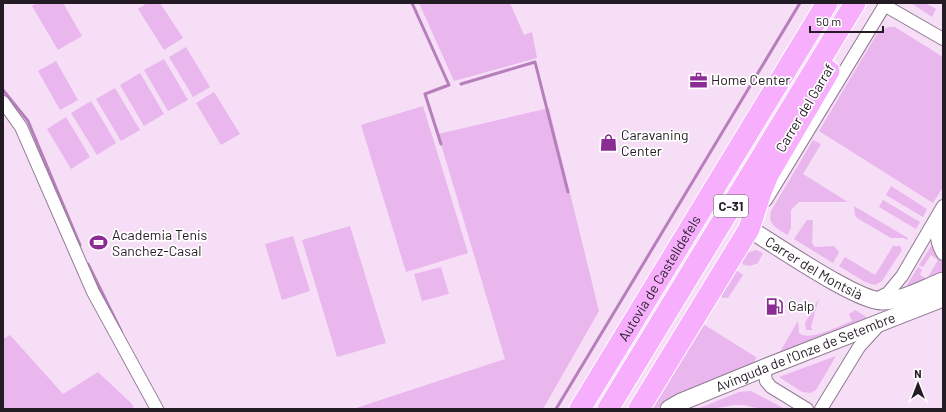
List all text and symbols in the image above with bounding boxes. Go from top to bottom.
scale bar [810,8,883,34]
text: 50 m [816,14,841,28]
street label: Carrer del Garraf [772,60,838,155]
office icon: Home Center [688,70,708,90]
place label: Home Center [711,71,790,88]
place label: Caravaning Center [621,126,689,159]
shop icon: Caravaning Center [598,133,618,153]
road number: C-31 [714,195,748,217]
street label: Autovia de Castelldefels [614,212,704,344]
place label: Academia Tenis Sanchez-Casal [112,226,208,259]
street label: Carrer del Montsià [762,232,866,303]
sports icon: Academia Tenis Sanchez-Casal [89,233,109,253]
fuel station icon: Galp [765,296,785,316]
place label: Galp [788,297,815,314]
street label: Avinguda de l'Onze de Setembre [713,308,898,395]
north arrow [898,364,938,404]
text: N [914,367,922,380]

